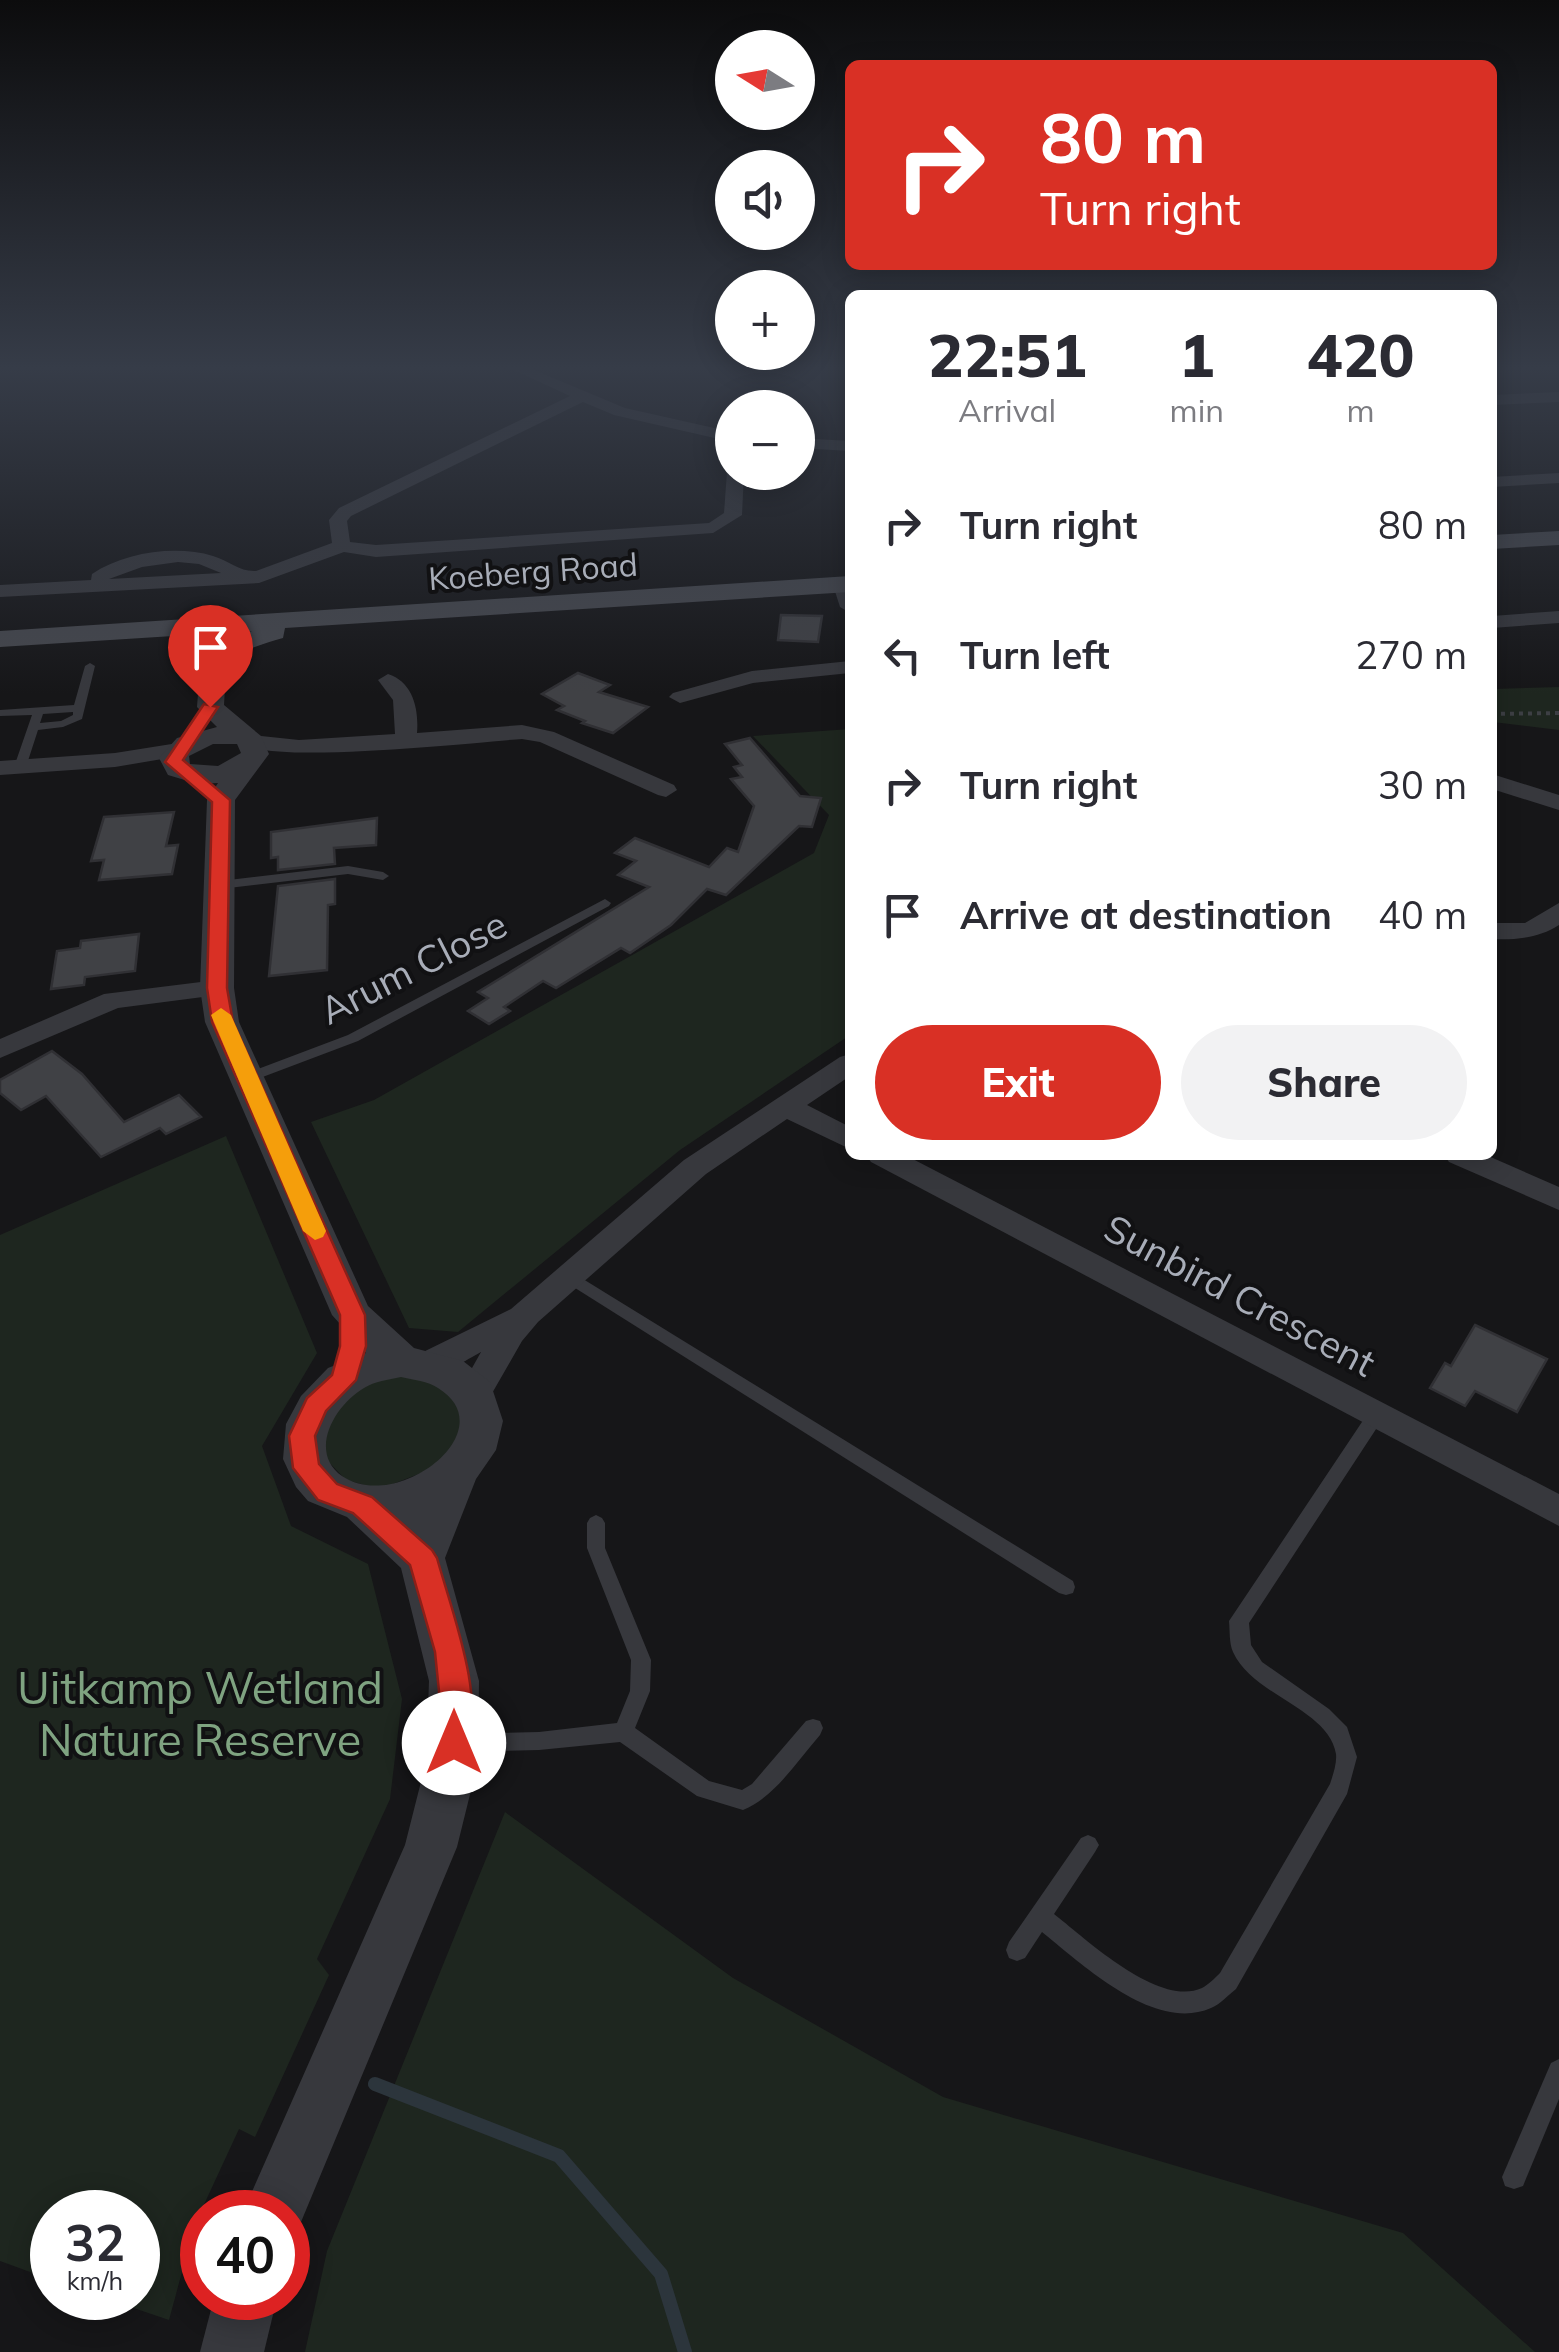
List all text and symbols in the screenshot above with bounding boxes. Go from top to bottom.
north arrow [715,30,815,130]
map controls [715,30,815,490]
text: 80 m [1040,93,1206,181]
icon: right [875,100,1005,230]
button: sound [715,150,815,250]
text: Turn right [1040,180,1241,236]
button: + [715,270,815,370]
text: 22:51 [927,317,1087,392]
text: 1 [1179,317,1215,392]
text: 420 [1306,317,1414,392]
button: − [715,390,815,490]
text: Arrival [958,390,1056,430]
text: min [1170,390,1224,430]
text: m [1346,390,1375,430]
icon: right [875,498,930,553]
text: Turn right [960,501,1137,549]
text: 80 m [1378,501,1467,549]
street label: Koeberg Road [427,544,639,598]
pin [168,605,253,708]
icon: arrive [183,620,238,675]
icon: left [875,628,930,683]
text: Turn left [960,631,1110,679]
text: 270 m [1355,631,1467,679]
icon: right [875,758,930,813]
text: Turn right [960,761,1137,809]
text: 30 m [1378,761,1467,809]
icon: arrive [875,888,930,943]
text: Arrive at destination [960,891,1332,939]
text: 40 m [1378,891,1467,939]
street label: Arum Close [312,899,514,1035]
button: Exit [875,1025,1161,1140]
button: Share [1181,1025,1467,1140]
street label: Sunbird Crescent [1096,1203,1384,1387]
park label: Uitkamp Wetland Nature Reserve [17,1659,383,1767]
position arrow [402,1691,506,1795]
speed limit sign: 40 [180,2190,310,2320]
text: 32 [65,2211,125,2274]
text: km/h [67,2265,123,2296]

